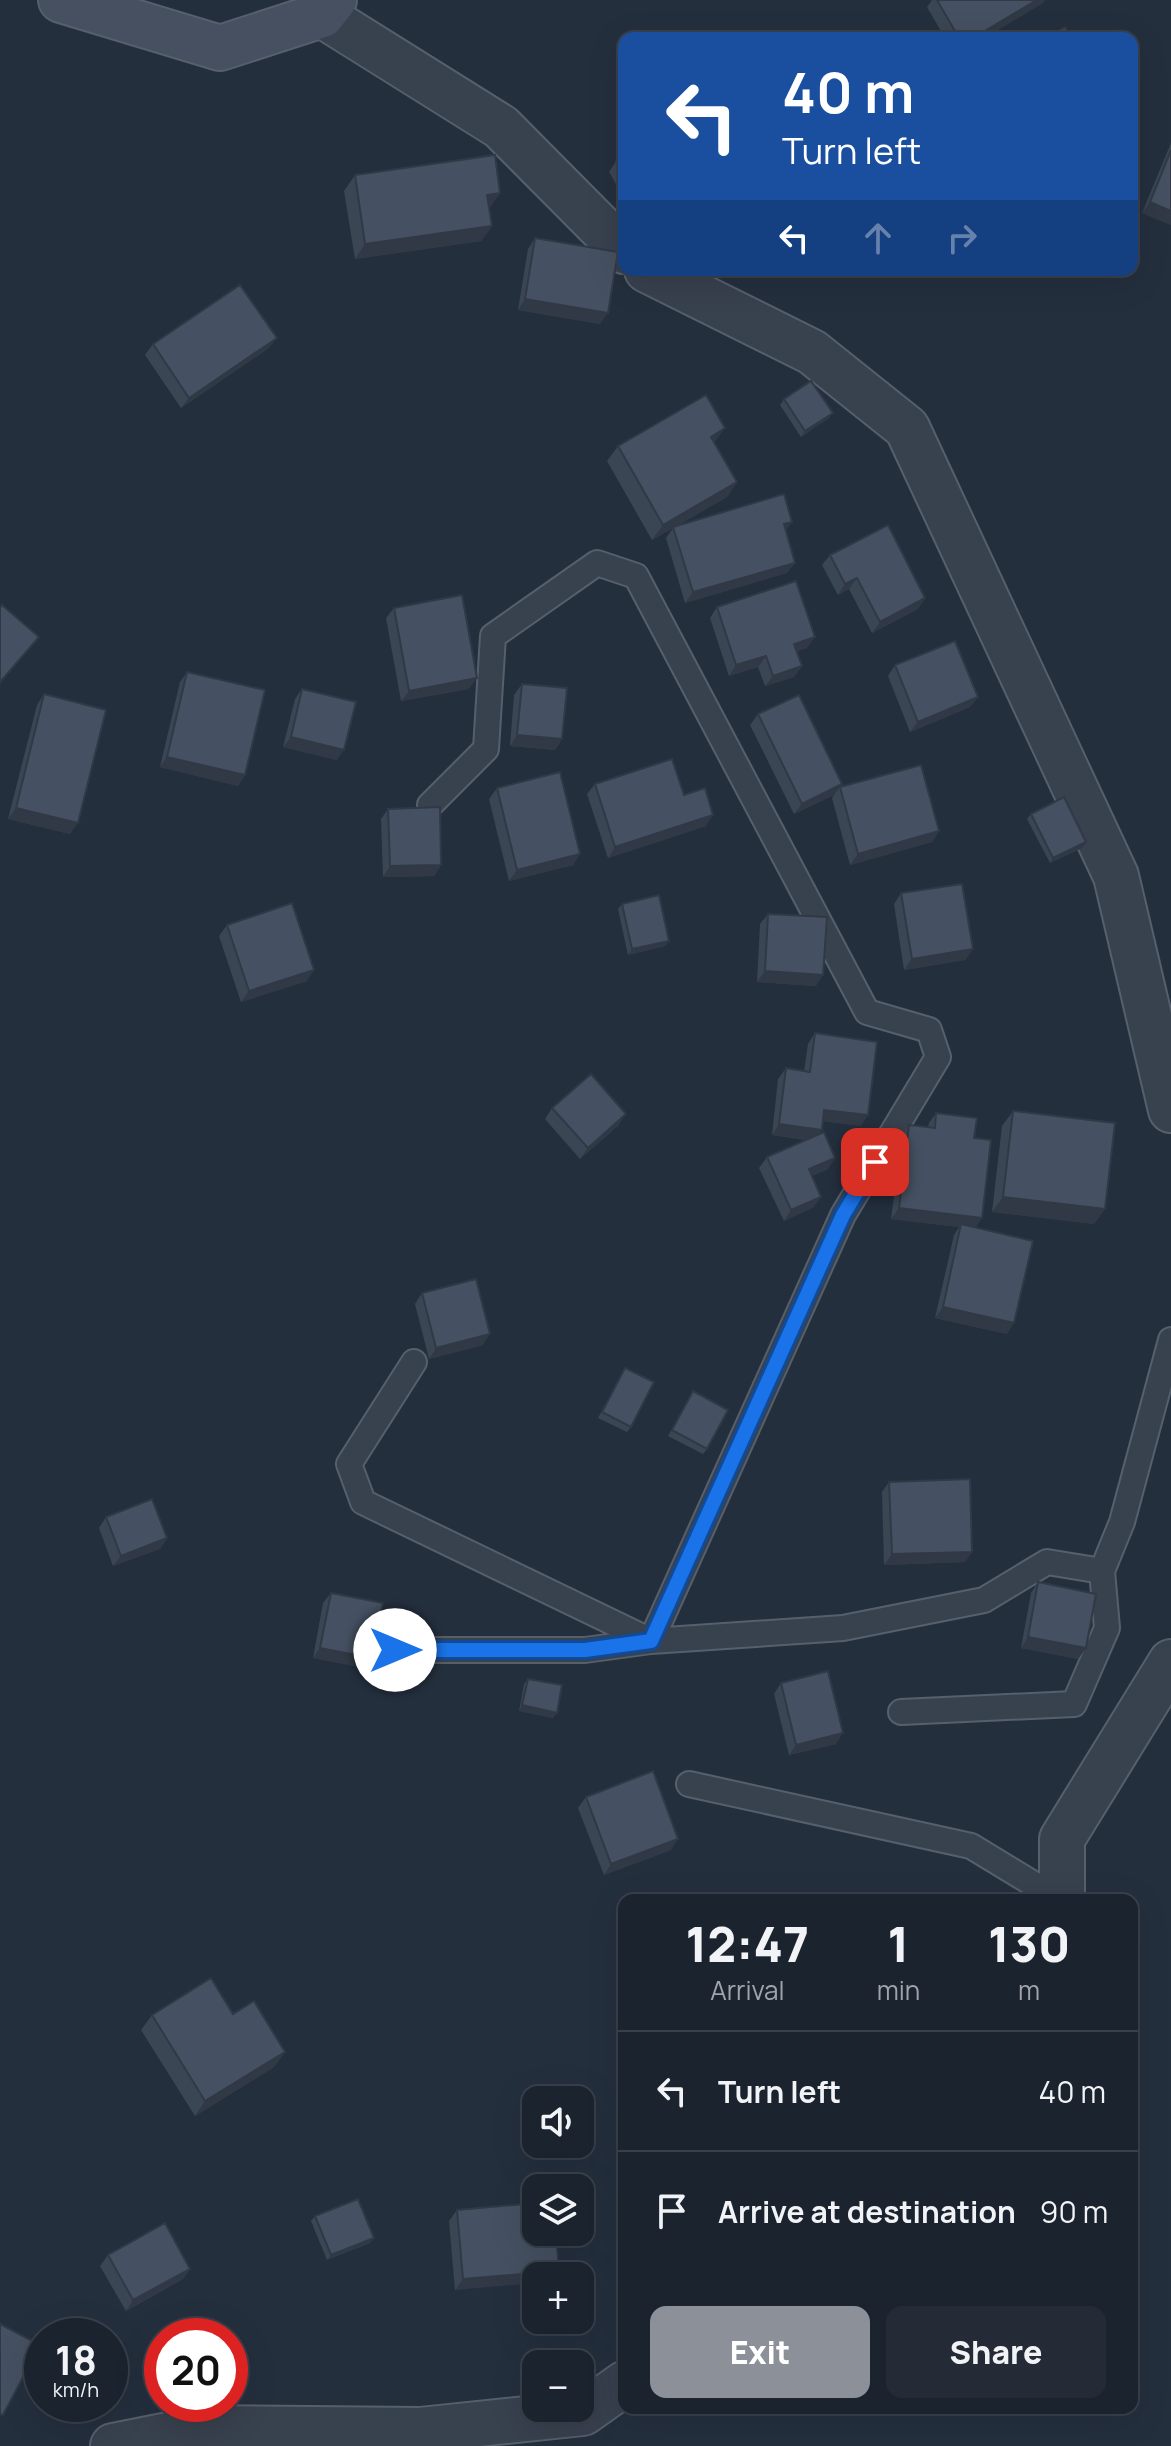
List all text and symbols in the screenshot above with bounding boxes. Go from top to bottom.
text: 40 m [782,53,914,130]
icon: left [650,64,754,168]
text: Turn left [782,126,921,175]
icon: left [772,216,816,260]
icon: ahead [856,216,900,260]
icon: right [940,216,984,260]
pin [841,1128,909,1196]
icon: arrive [853,1140,897,1184]
position arrow [353,1608,437,1692]
text: 12:47 [686,1911,809,1976]
text: 1 [888,1911,909,1976]
text: 130 [988,1911,1070,1976]
text: Arrival [710,1972,784,2008]
text: min [877,1972,920,2008]
text: m [1018,1972,1040,2008]
icon: left [650,2069,694,2113]
text: Turn left [718,2071,841,2112]
text: 40 m [1039,2071,1106,2112]
map controls [522,2086,594,2422]
button: sound [522,2086,594,2158]
button: layers [522,2174,594,2246]
icon: arrive [650,2189,694,2233]
text: Arrive at destination [718,2191,1016,2232]
text: 90 m [1040,2191,1108,2232]
button: + [522,2262,594,2334]
button: Exit [650,2306,870,2398]
button: Share [886,2306,1106,2398]
speed limit sign: 20 [144,2318,248,2422]
text: 18 [55,2332,97,2387]
button: − [522,2350,594,2422]
text: km/h [53,2376,99,2403]

